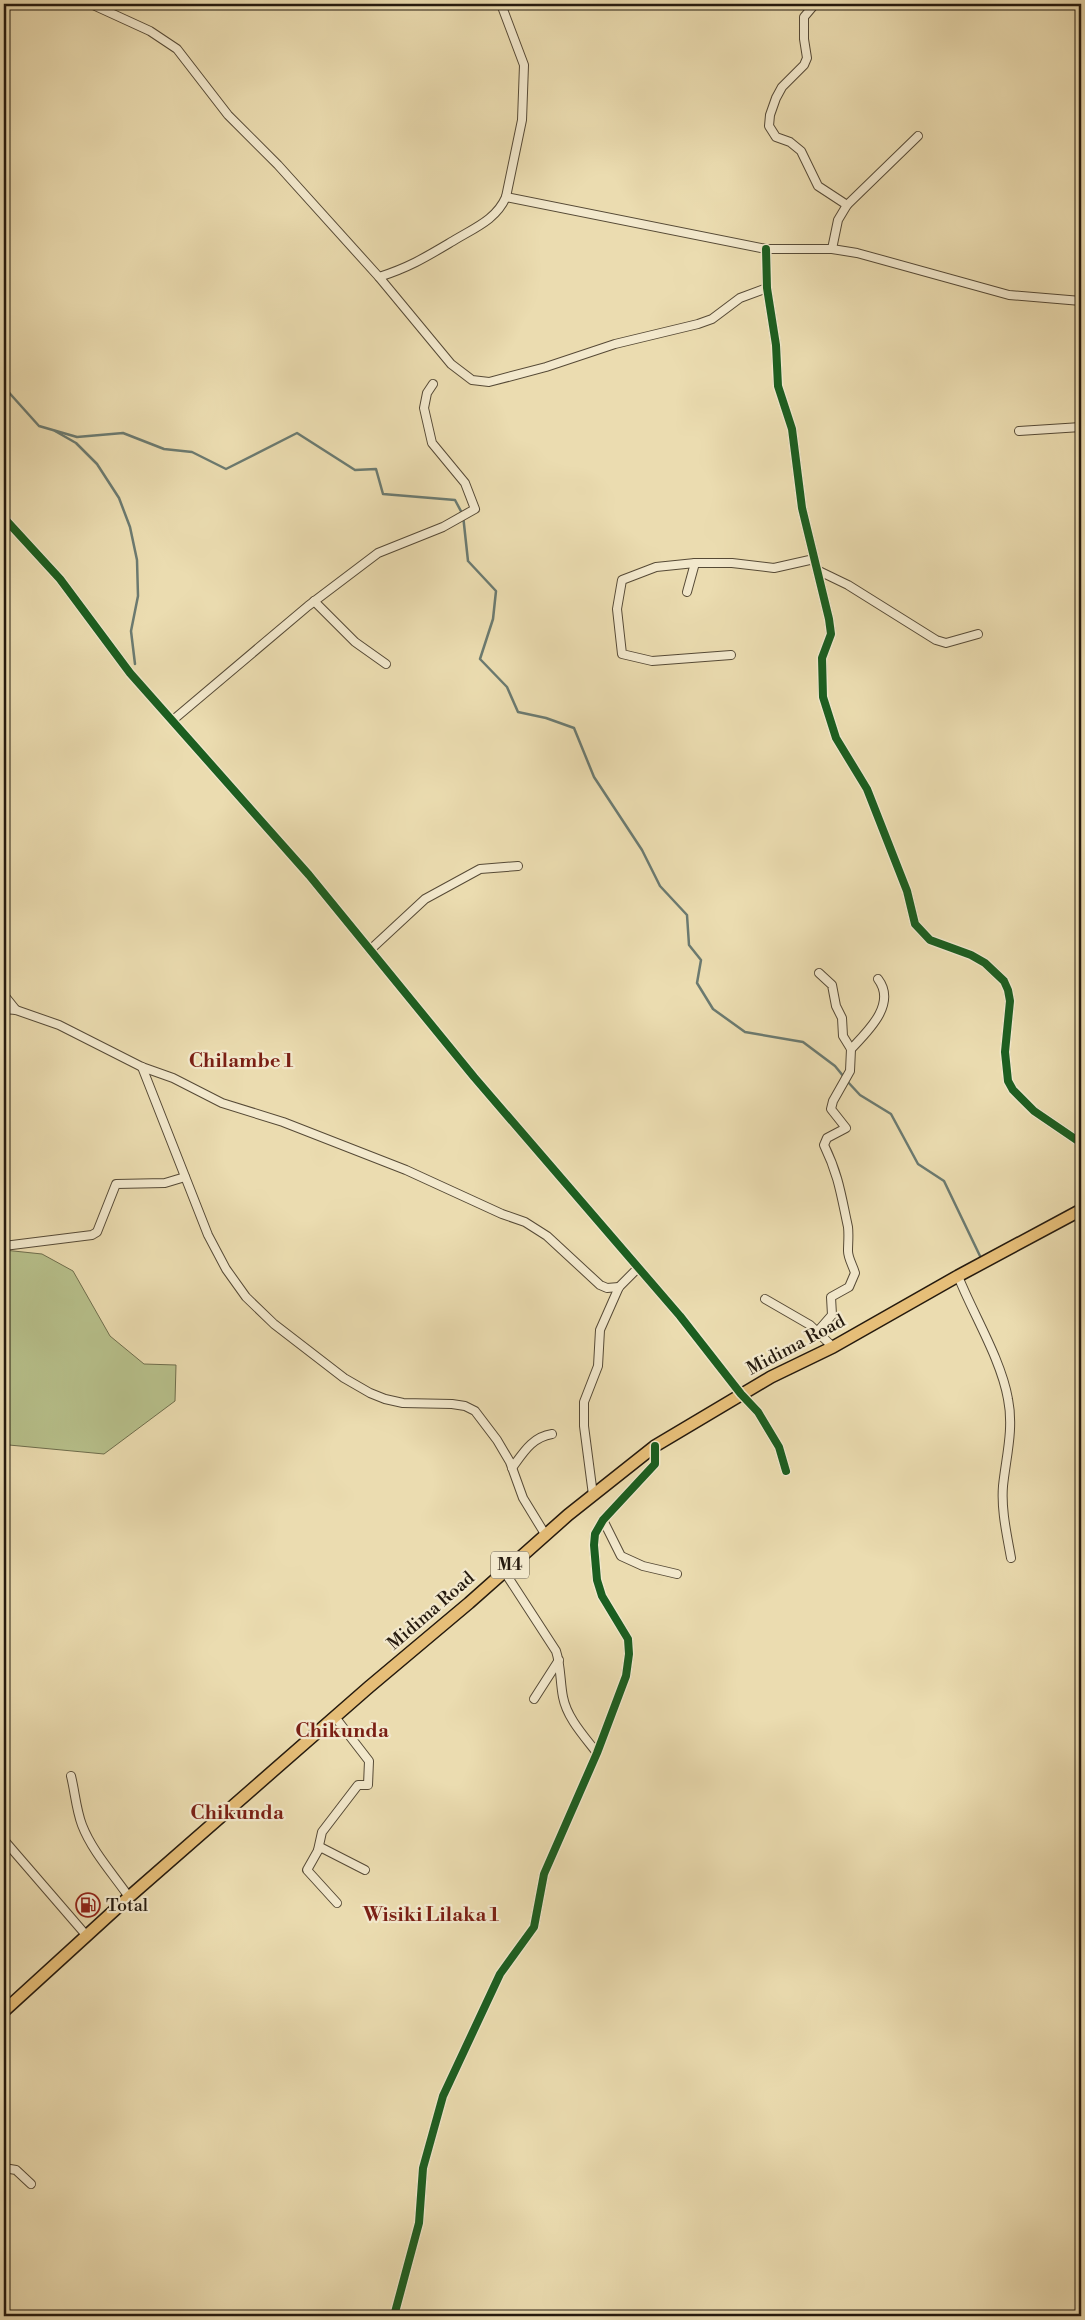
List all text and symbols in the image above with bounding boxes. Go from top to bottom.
district label: Chilambe 1 [189,1049,294,1074]
street label: Midima Road [743,1309,850,1381]
road number: M4 [491,1552,529,1578]
street label: Midima Road [383,1566,480,1655]
district label: Chikunda [295,1719,389,1744]
district label: Chikunda [190,1801,284,1826]
fuel station icon: Total [75,1892,101,1918]
place label: Total [106,1894,149,1917]
district label: Wisiki Lilaka 1 [362,1903,500,1928]

